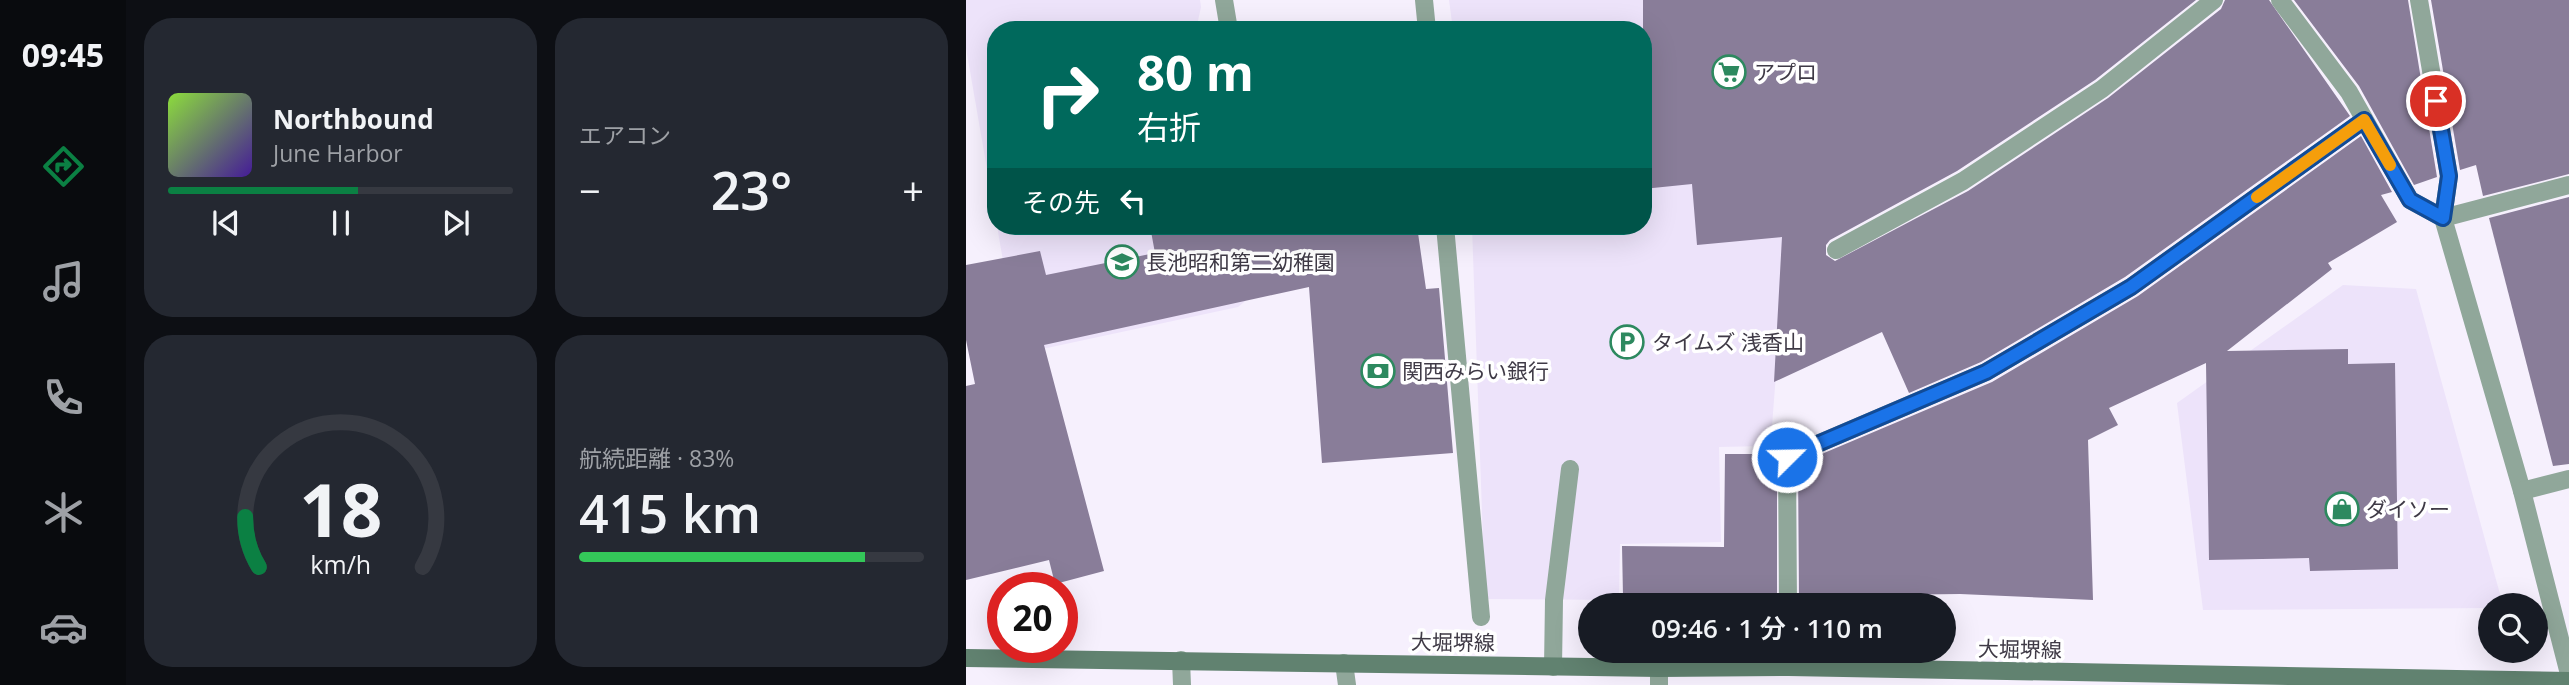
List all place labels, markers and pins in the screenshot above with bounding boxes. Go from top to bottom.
supermarket icon: アプロ [1710,53,1748,91]
place label: アプロ [1754,58,1817,86]
pin [2406,71,2466,131]
school or university icon: 長池昭和第二幼稚園 [1103,243,1141,281]
place label: 長池昭和第二幼稚園 [1146,248,1335,276]
parking icon: タイムズ 浅香山 [1608,323,1646,361]
place label: タイムズ 浅香山 [1652,328,1804,356]
bank icon: 関西みらい銀行 [1359,352,1397,390]
place label: 関西みらい銀行 [1402,357,1549,385]
shop icon: ダイソー [2323,490,2361,528]
place label: ダイソー [2366,495,2450,523]

